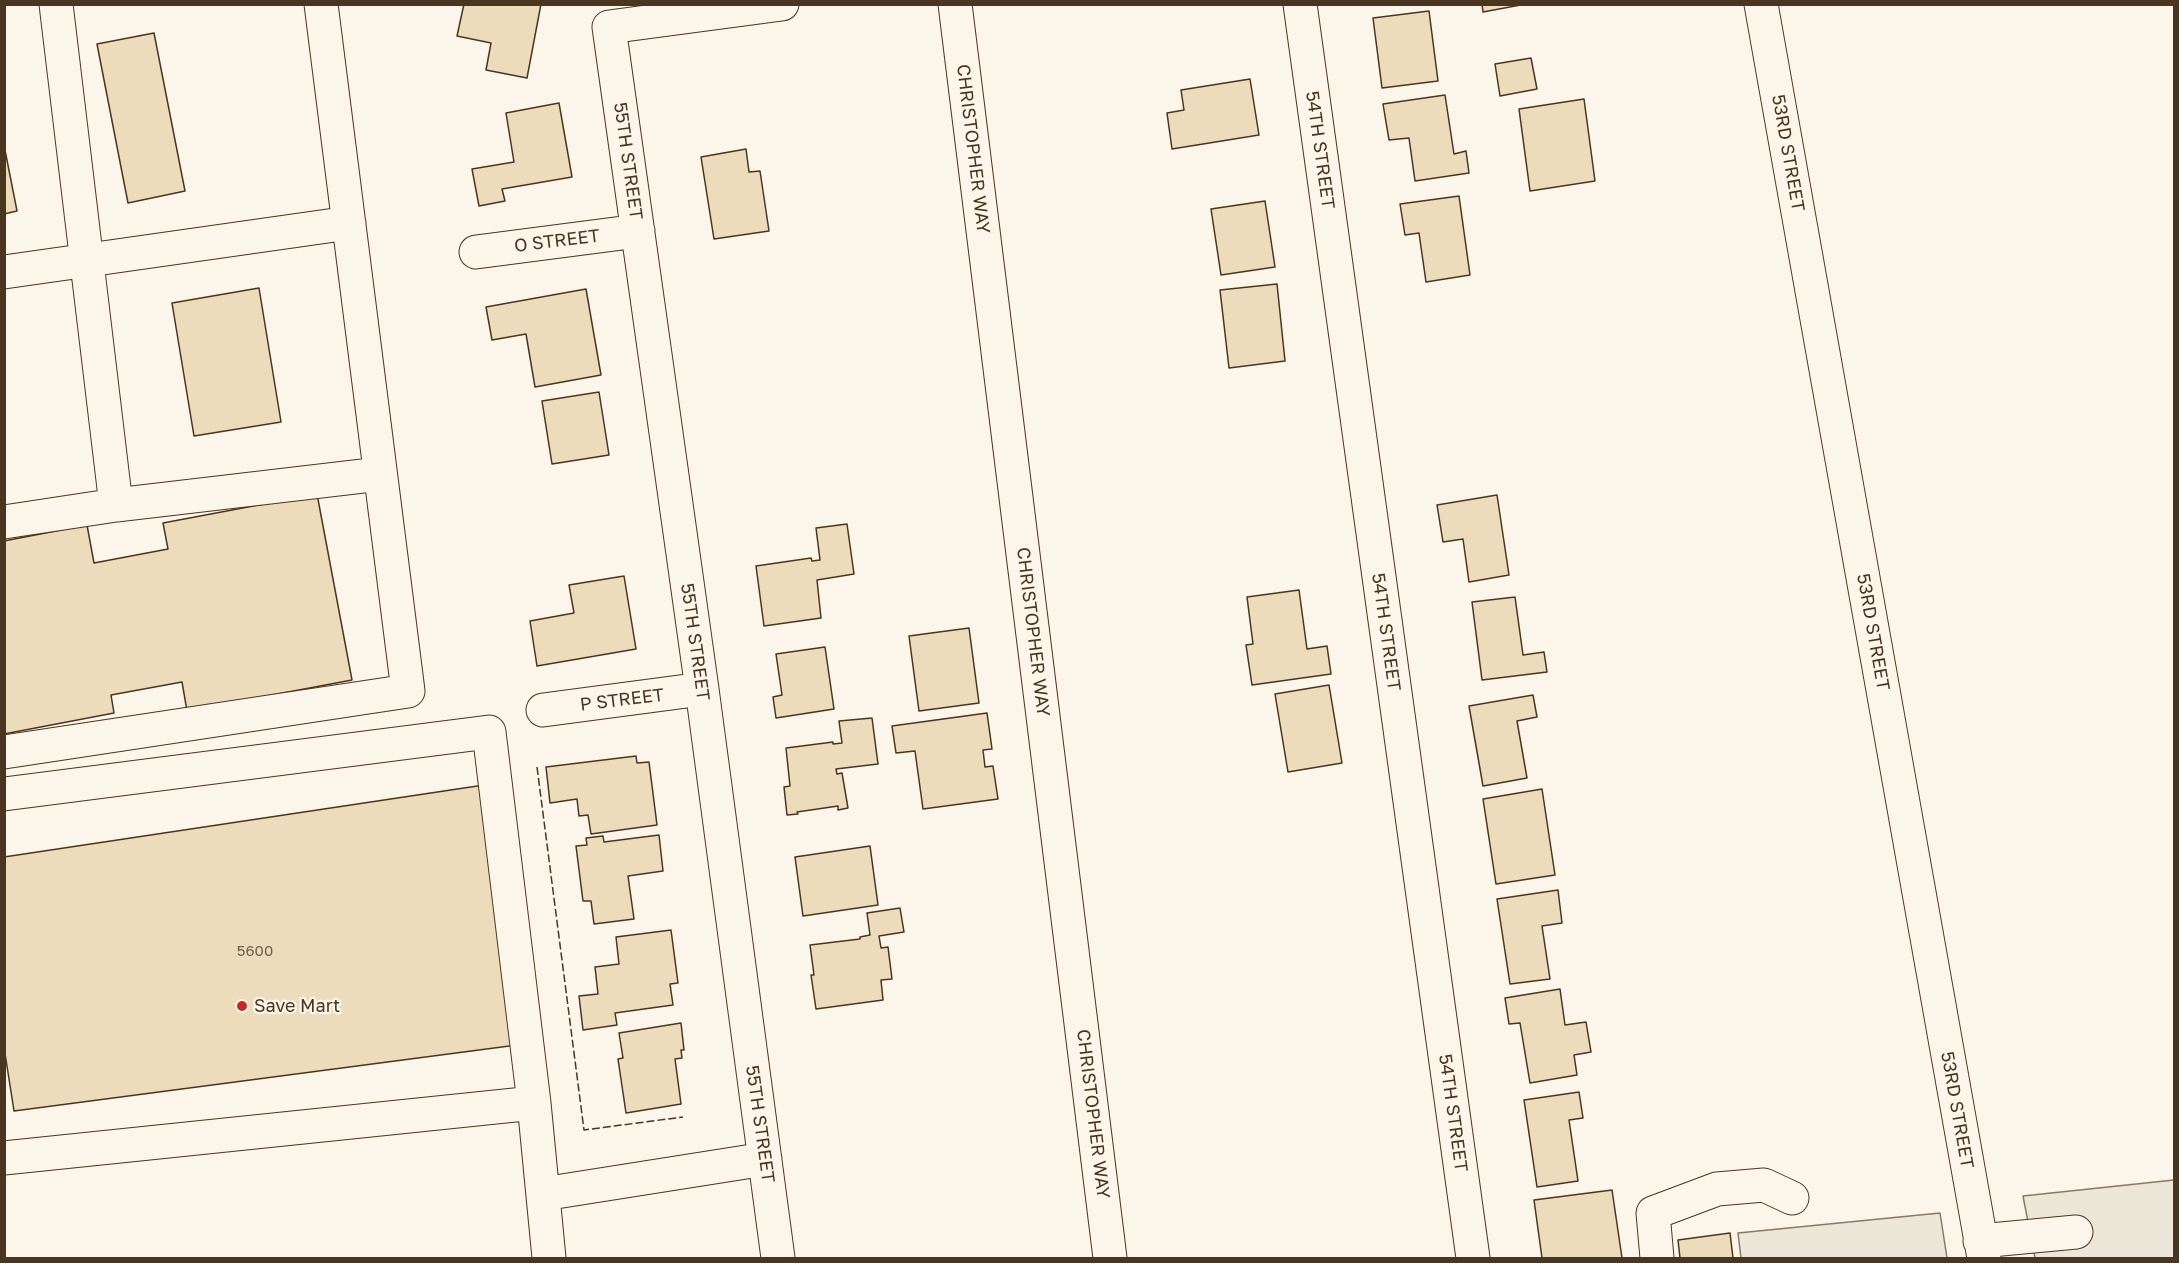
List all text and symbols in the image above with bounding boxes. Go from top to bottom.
street label: CHRISTOPHER WAY [952,63,994,235]
street label: 54TH STREET [1301,90,1339,210]
street label: 53RD STREET [1767,93,1809,213]
street label: 55TH STREET [609,101,647,221]
street label: O STREET [513,225,601,257]
street label: CHRISTOPHER WAY [1012,546,1054,718]
street label: 54TH STREET [1367,572,1405,692]
street label: 53RD STREET [1852,572,1894,692]
street label: 55TH STREET [676,582,714,702]
street label: P STREET [579,684,665,716]
house number: 5600 [237,942,273,960]
place label: Save Mart [254,995,340,1017]
marker: Save Mart [235,999,249,1013]
street label: CHRISTOPHER WAY [1072,1028,1114,1200]
street label: 53RD STREET [1936,1050,1978,1170]
street label: 54TH STREET [1434,1053,1472,1173]
street label: 55TH STREET [741,1064,779,1184]

